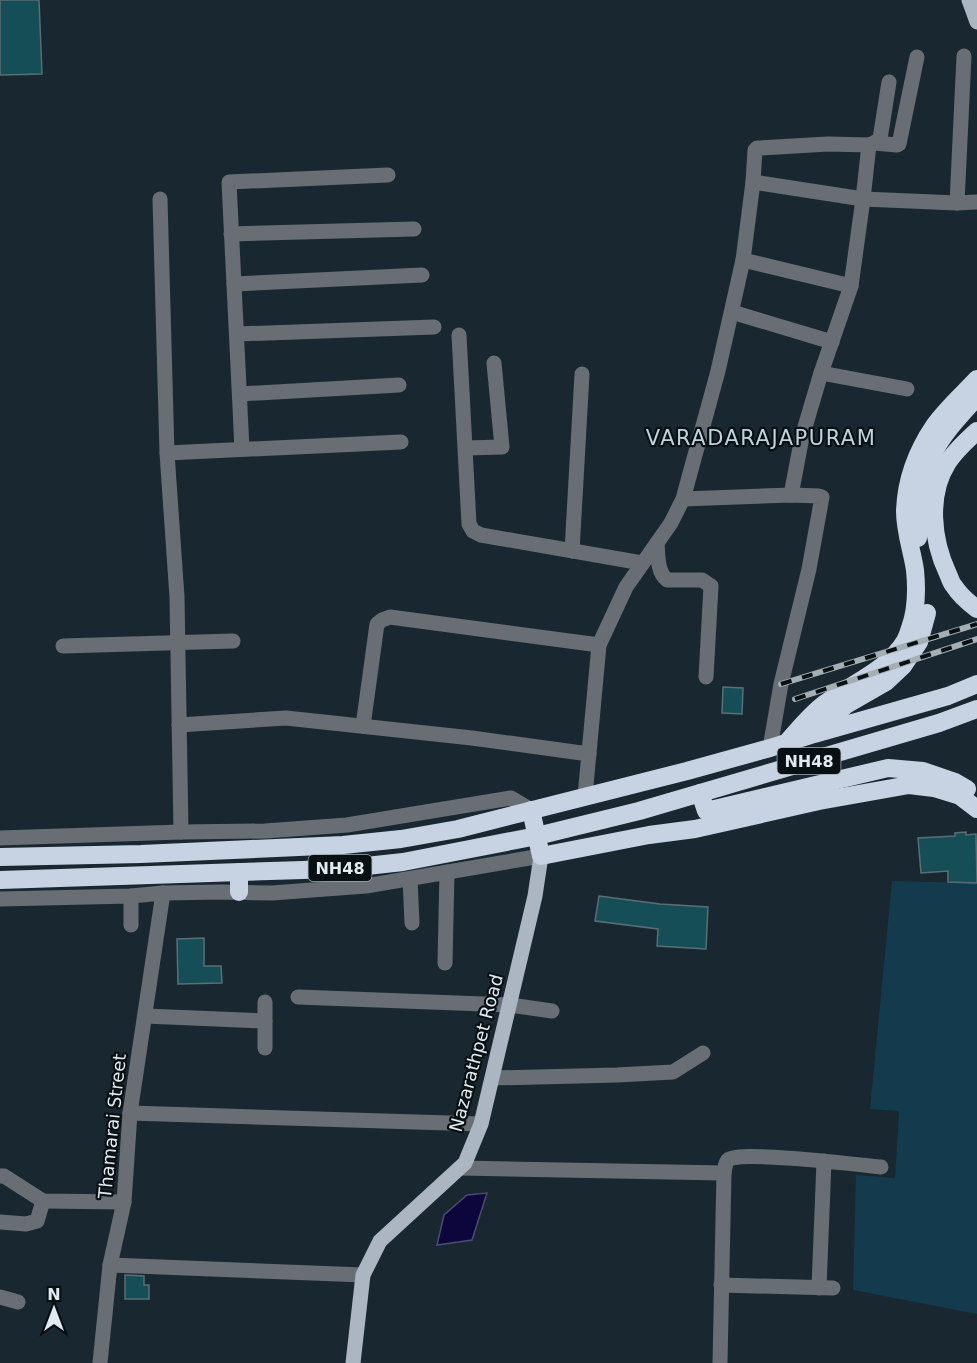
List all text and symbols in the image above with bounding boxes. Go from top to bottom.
district label: VARADARAJAPURAM [646,426,876,450]
road number: NH48 [778,748,840,774]
road number: NH48 [308,855,372,881]
street label: Nazarathpet Road [445,972,507,1134]
street label: Thamarai Street [94,1052,130,1201]
north arrow [24,1279,84,1339]
text: N [47,1285,61,1304]

